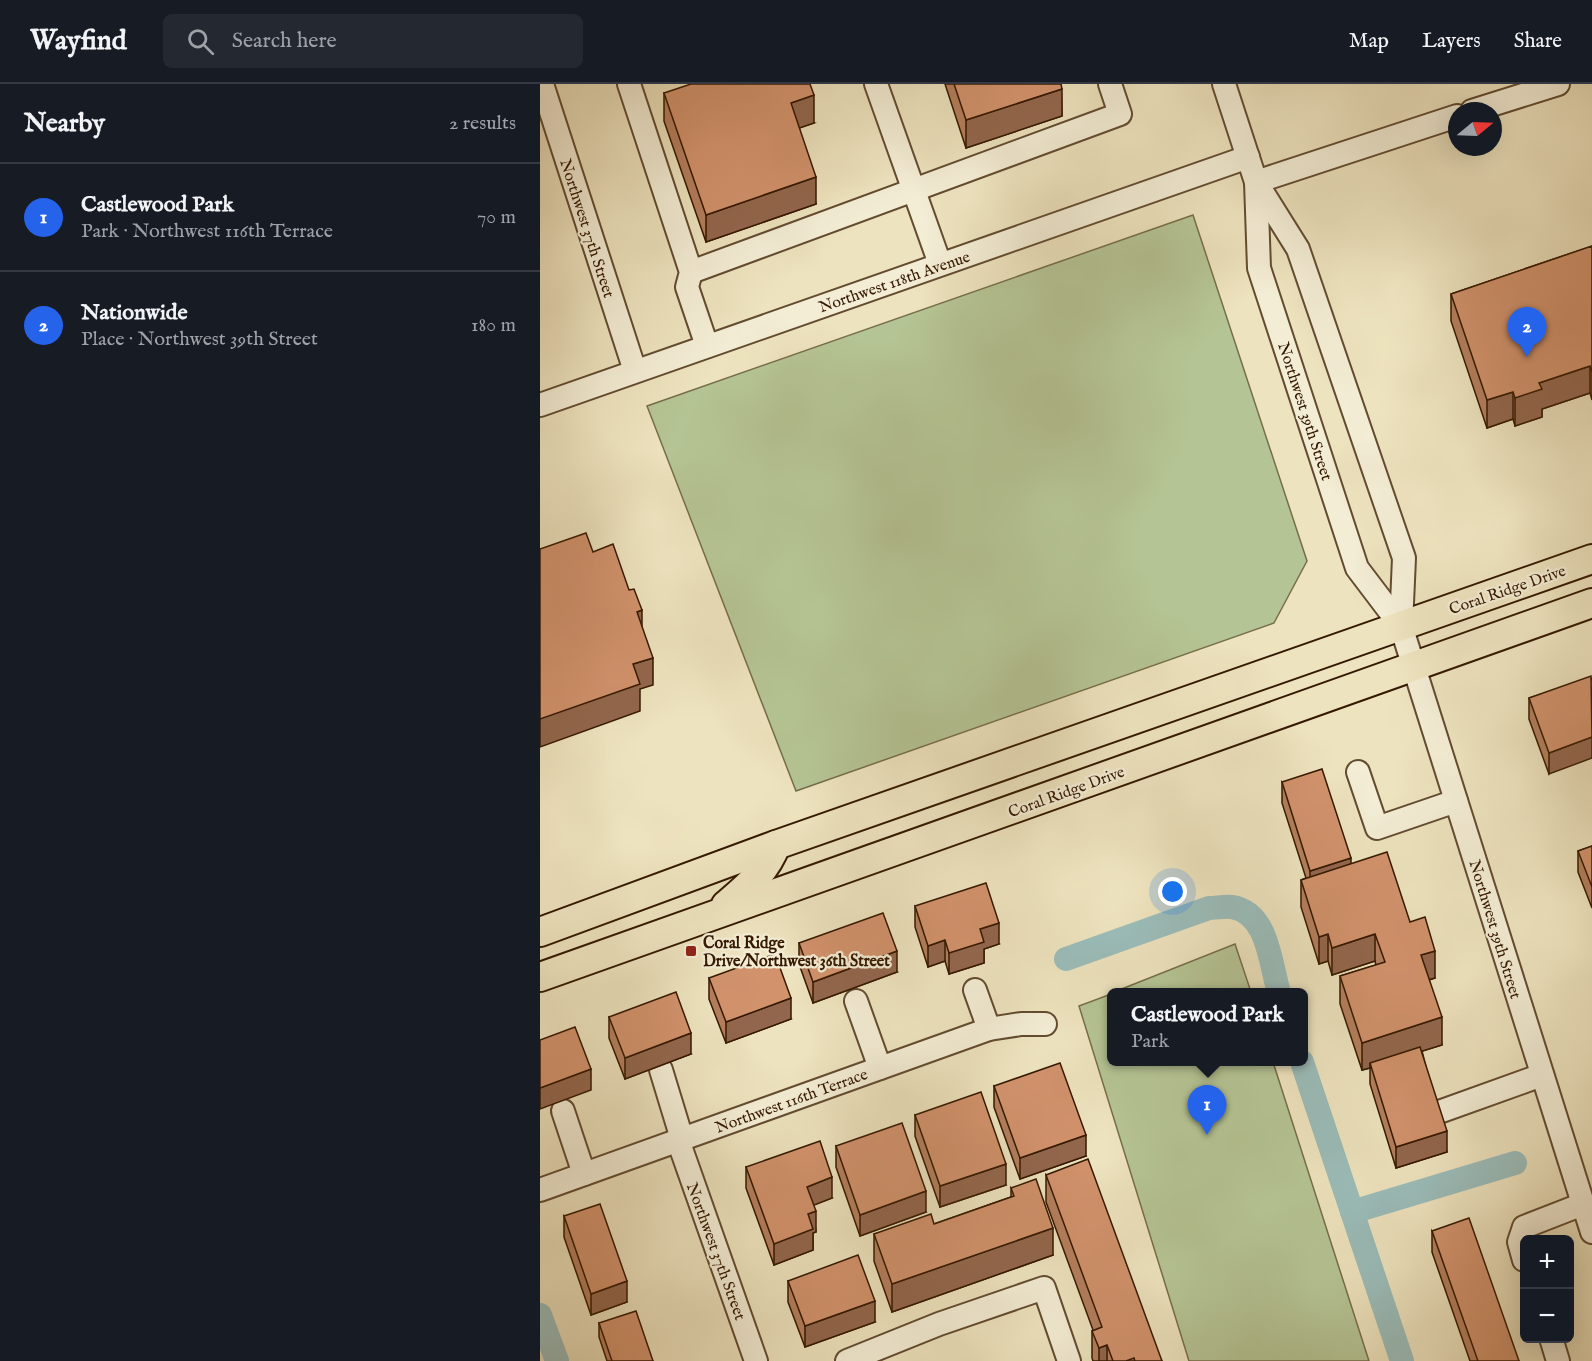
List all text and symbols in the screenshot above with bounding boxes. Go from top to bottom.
search box [163,14,583,68]
text: Wayfind [30,24,127,59]
icon: search [184,25,217,58]
text: Search here [232,27,337,55]
text: Map [1349,28,1389,55]
text: Layers [1422,28,1481,55]
text: Share [1514,28,1562,55]
north arrow [1448,102,1502,156]
text: Nearby [24,107,105,140]
text: 2 results [449,111,516,136]
street label: Northwest 37th Street [554,157,618,301]
text: Castlewood Park [81,191,234,219]
text: 1 [40,205,47,230]
text: 70 m [477,205,516,230]
text: Park · Northwest 116th Terrace [81,219,333,244]
street label: Northwest 118th Avenue [816,248,973,318]
text: Nationwide [81,299,188,327]
pin: 2 [1508,308,1546,357]
text: 2 [39,313,48,338]
text: 180 m [471,313,516,338]
text: Place · Northwest 39th Street [81,327,318,352]
street label: Northwest 39th Street [1272,340,1336,484]
street label: Coral Ridge Drive [1447,562,1569,620]
street label: Coral Ridge Drive [1006,763,1128,823]
street label: Northwest 39th Street [1463,858,1525,1002]
your location [1158,877,1187,906]
place label: Coral Ridge Drive/Northwest 36th Street [703,934,890,972]
marker: Coral Ridge Drive/Northwest 36th Street [684,944,698,958]
popup [1107,988,1308,1066]
text: Castlewood Park [1131,1001,1284,1029]
text: Park [1131,1029,1169,1054]
street label: Northwest 116th Terrace [713,1065,871,1139]
pin: 1 [1188,1086,1226,1135]
street label: Northwest 37th Street [681,1180,749,1324]
map controls [1520,1235,1574,1343]
button: + [1520,1235,1574,1289]
button: − [1520,1289,1574,1343]

